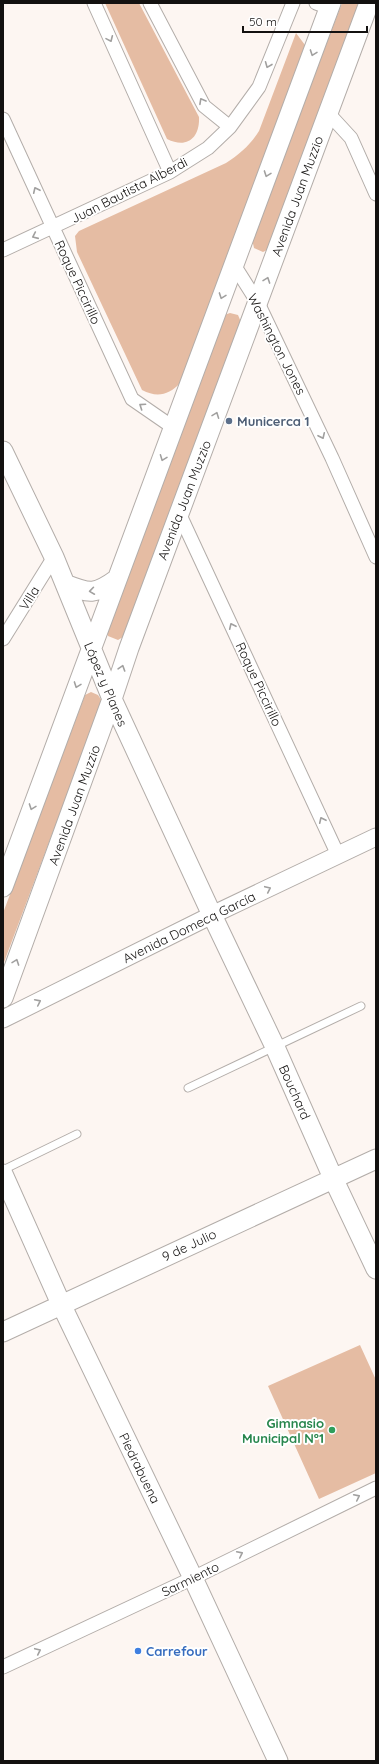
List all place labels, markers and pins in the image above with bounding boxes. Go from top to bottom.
place label: Municerca 1 [237,413,310,429]
marker: Municerca 1 [224,416,234,426]
place label: Gimnasio Municipal N°1 [242,1415,324,1446]
marker: Gimnasio Municipal N°1 [327,1425,337,1435]
place label: Carrefour [146,1643,208,1659]
marker: Carrefour [133,1646,143,1656]

